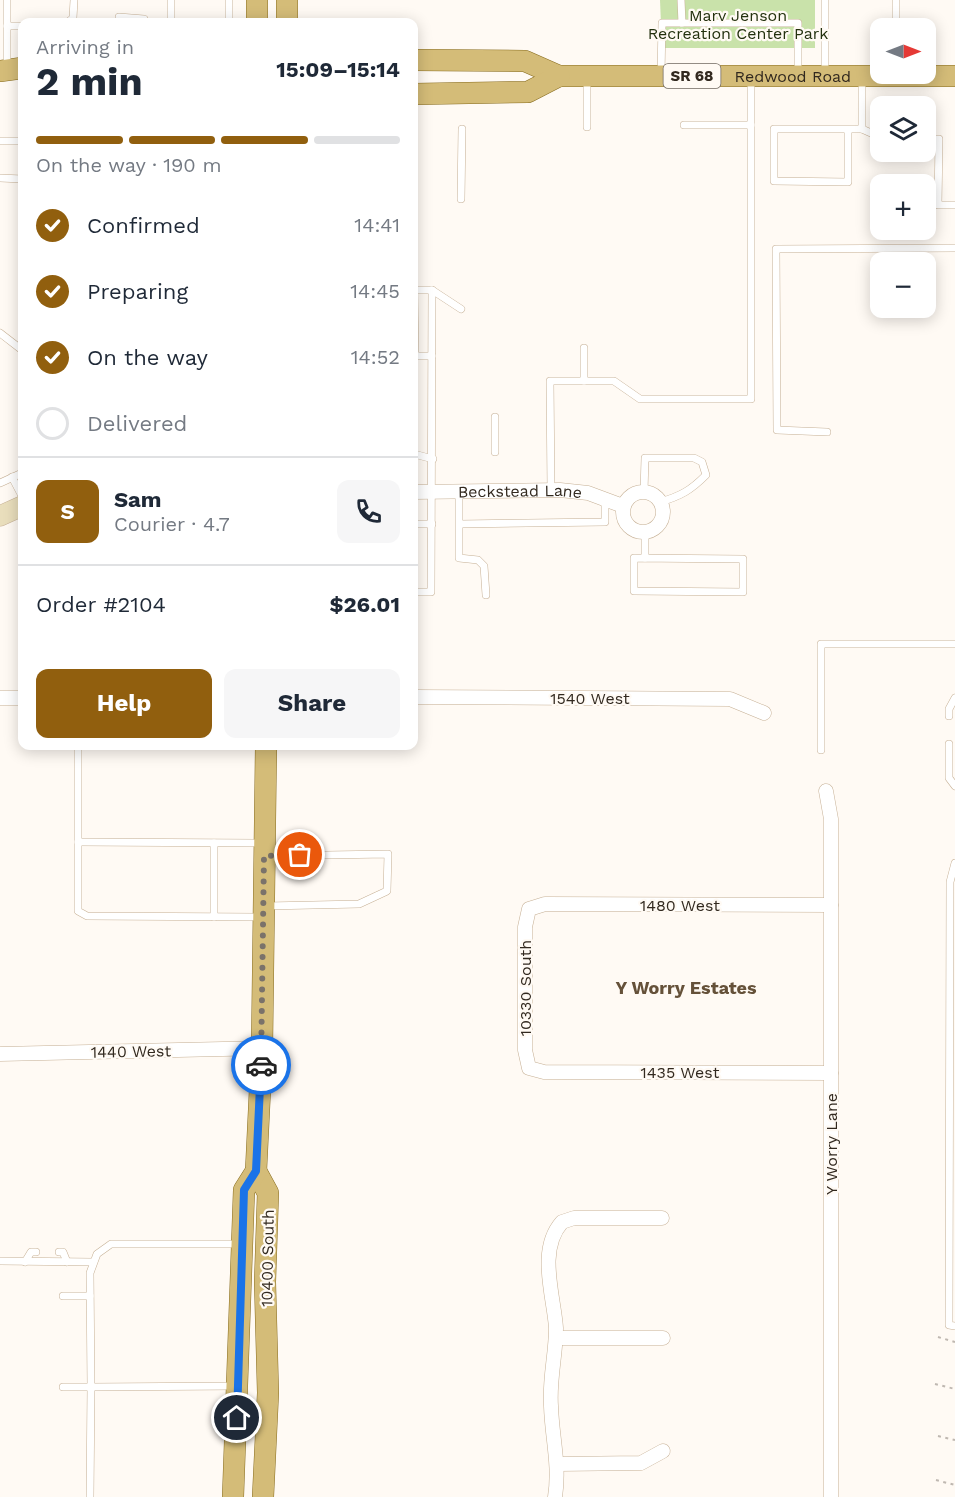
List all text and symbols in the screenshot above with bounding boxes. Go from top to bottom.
park label: Marv Jenson Recreation Center Park [648,6,828,43]
north arrow [870,18,936,84]
map controls [870,18,936,318]
text: Arriving in [36,35,134,59]
text: 15:09–15:14 [276,57,400,82]
text: 2 min [36,59,143,104]
road number: SR 68 [664,64,720,88]
street label: Redwood Road [735,67,851,86]
button: layers [870,96,936,162]
text: On the way · 190 m [36,153,222,177]
button: + [870,174,936,240]
icon: check [36,209,69,242]
text: Confirmed [87,213,200,238]
text: 14:41 [354,213,400,237]
button: − [870,252,936,318]
icon: check [36,275,69,308]
text: Preparing [87,279,188,304]
text: 14:45 [350,279,400,303]
icon: check [36,341,69,374]
text: On the way [87,345,208,370]
text: 14:52 [351,345,400,369]
text: Delivered [87,411,187,436]
button: phone [337,480,400,543]
street label: Beckstead Lane [458,481,583,502]
text: Sam [114,487,162,512]
text: S [60,499,75,524]
text: Courier · 4.7 [114,512,230,536]
text: Order #2104 [36,592,166,617]
text: $26.01 [329,592,400,617]
button: Help [36,669,212,738]
button: Share [224,669,400,738]
street label: 1540 West [550,689,630,708]
pin [274,829,325,880]
icon: bag [283,838,316,871]
street label: 1480 West [640,896,720,915]
street label: 10330 South [516,940,535,1036]
district label: Y Worry Estates [615,977,757,998]
courier [231,1035,291,1095]
street label: 1440 West [91,1041,171,1062]
icon: car [245,1049,278,1082]
street label: 1435 West [641,1063,720,1082]
street label: Y Worry Lane [822,1093,841,1195]
street label: 10400 South [257,1209,278,1307]
pin [211,1392,262,1443]
icon: home [220,1401,253,1434]

